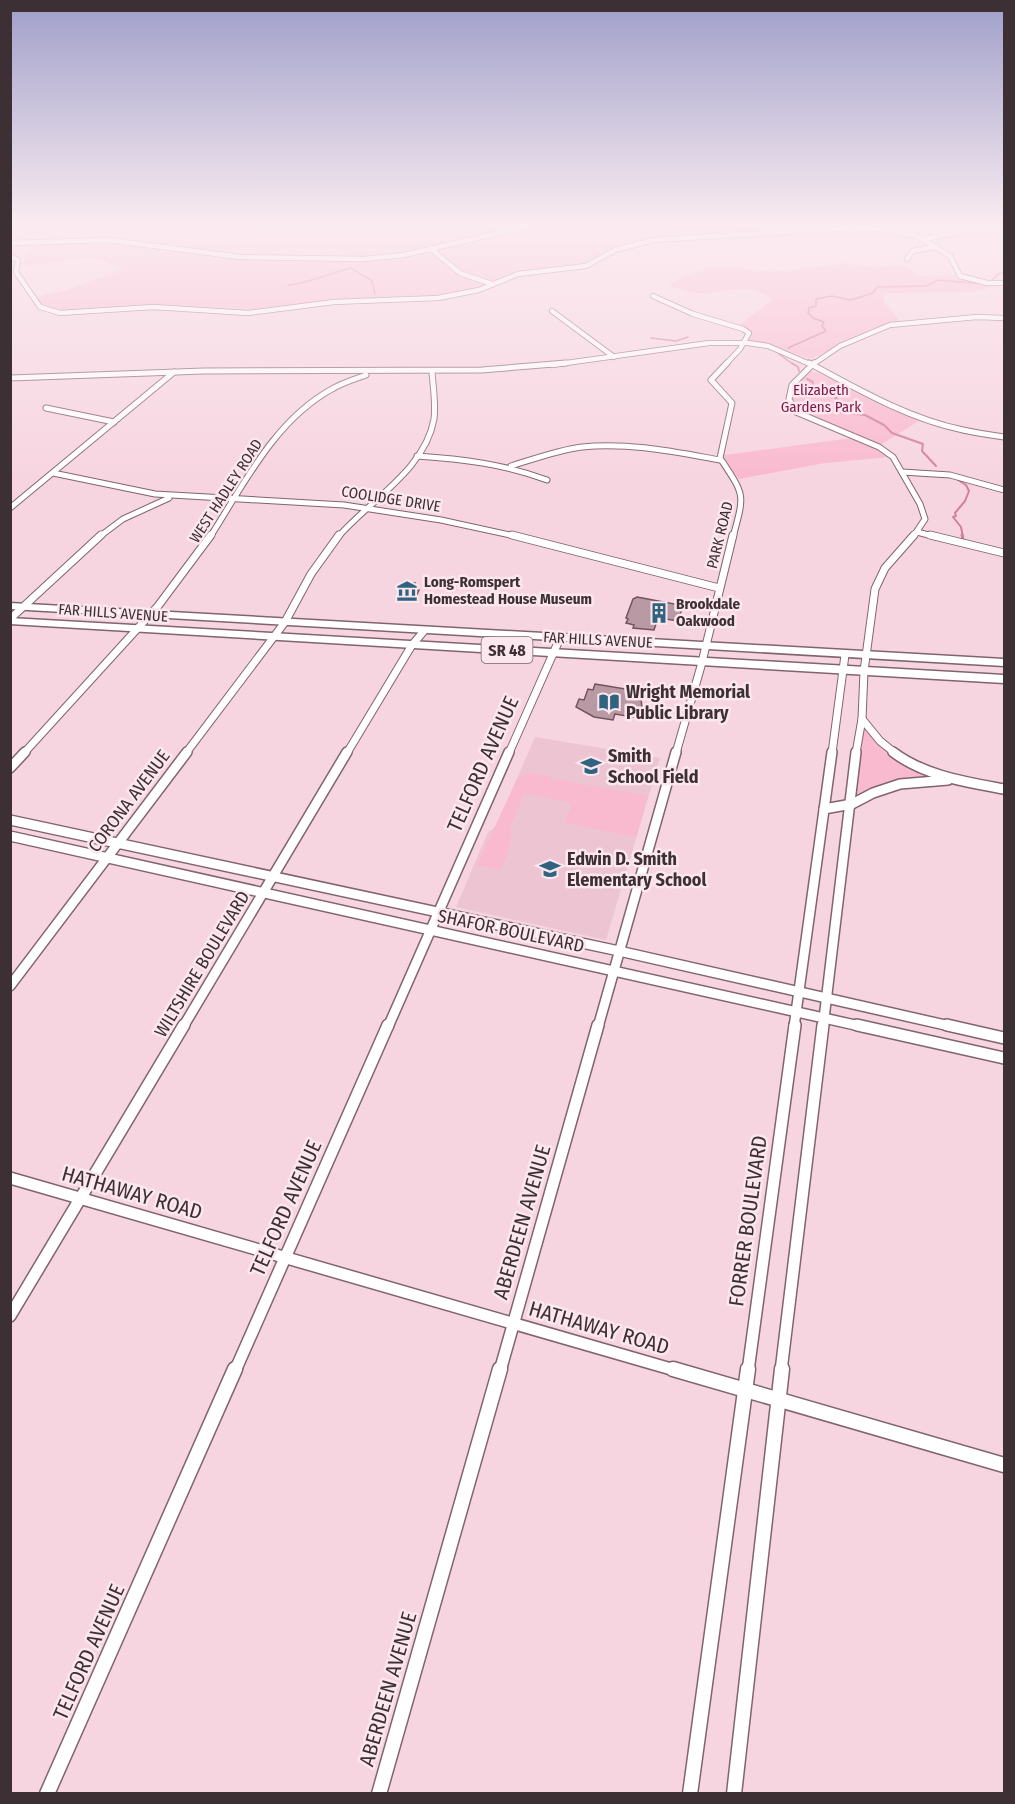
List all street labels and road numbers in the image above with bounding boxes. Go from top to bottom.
street label: WEST HADLEY ROAD [186,436,266,546]
street label: COOLIDGE DRIVE [340,482,442,516]
street label: PARK ROAD [703,500,737,570]
street label: FAR HILLS AVENUE [58,600,168,626]
street label: FAR HILLS AVENUE [543,628,653,652]
road number: SR 48 [482,637,532,663]
street label: TELFORD AVENUE [441,692,525,836]
street label: CORONA AVENUE [83,745,175,857]
street label: WILTSHIRE BOULEVARD [150,887,254,1041]
street label: SHAFOR BOULEVARD [436,905,586,957]
street label: FORRER BOULEVARD [723,1134,773,1308]
street label: TELFORD AVENUE [244,1136,328,1280]
street label: ABERDEEN AVENUE [487,1142,557,1302]
street label: HATHAWAY ROAD [59,1161,205,1225]
street label: HATHAWAY ROAD [526,1296,672,1360]
street label: TELFORD AVENUE [47,1580,131,1724]
street label: ABERDEEN AVENUE [353,1609,423,1769]

